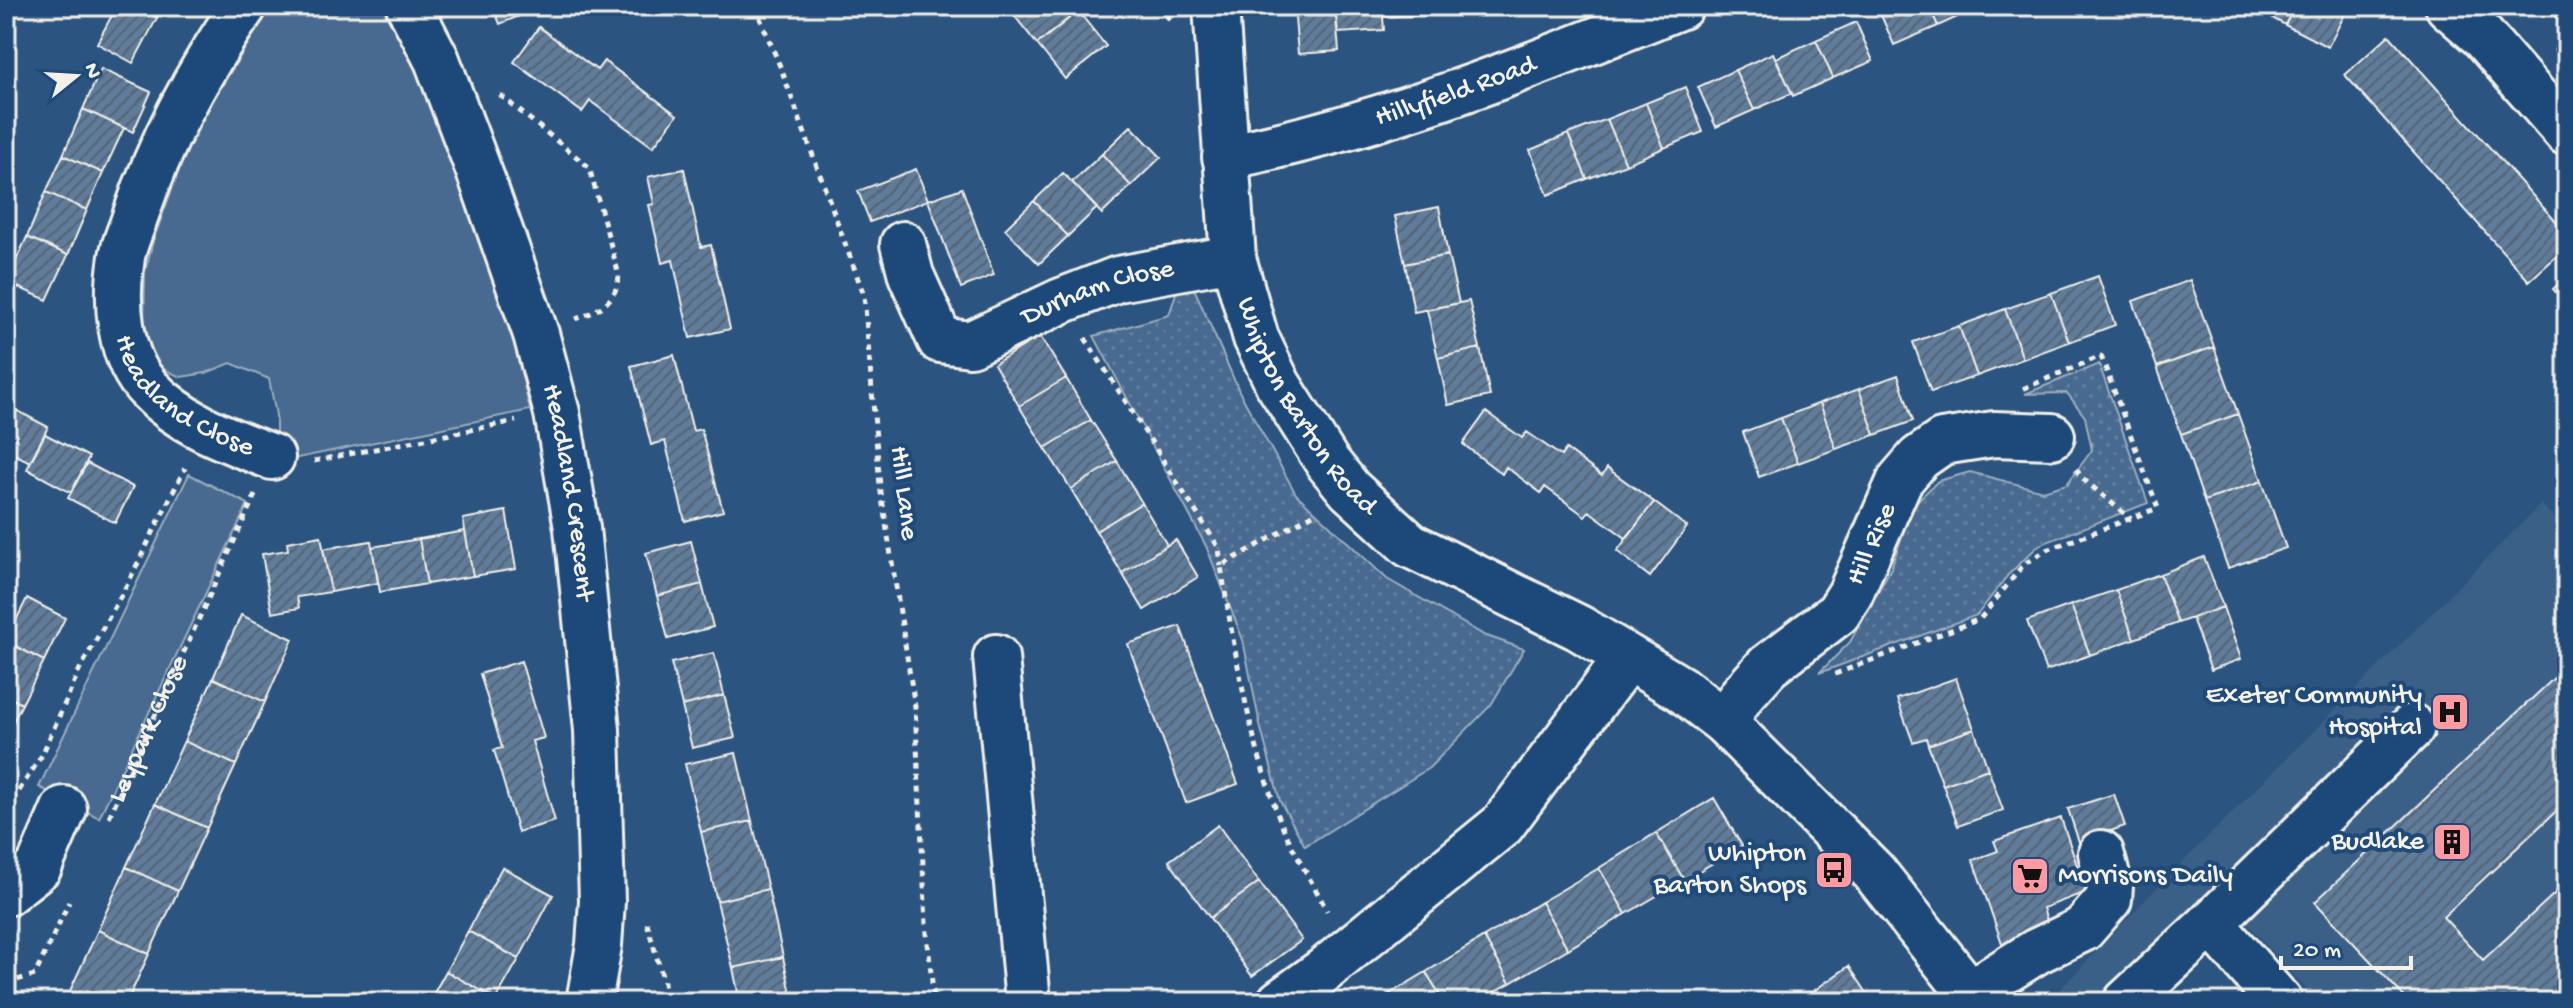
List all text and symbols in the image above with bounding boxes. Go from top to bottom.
north arrow [36,36,116,116]
street label: Hillyfield Road [1371,47,1543,135]
text: N [77,60,106,82]
street label: Durham Close [1014,253,1177,335]
street label: Whipton Barton Road [1229,293,1386,525]
street label: Headland Close [107,331,259,465]
street label: Headland Crescent [533,380,601,605]
street label: Hill Lane [881,444,925,542]
street label: Hill Rise [1839,497,1905,591]
street label: Leypark Close [101,651,196,808]
place label: Exeter Community Hospital [2206,680,2422,745]
hospital icon: Exeter Community Hospital [2429,691,2471,733]
building icon: Budlake [2431,821,2473,863]
place label: Budlake [2330,826,2425,859]
place label: Whipton Barton Shops [1653,838,1807,903]
bus stop icon: Whipton Barton Shops [1813,849,1855,891]
supermarket icon: Morrisons Daily [2009,855,2051,897]
place label: Morrisons Daily [2058,860,2233,893]
scale bar [2281,920,2411,970]
text: 20 m [2293,937,2341,966]

